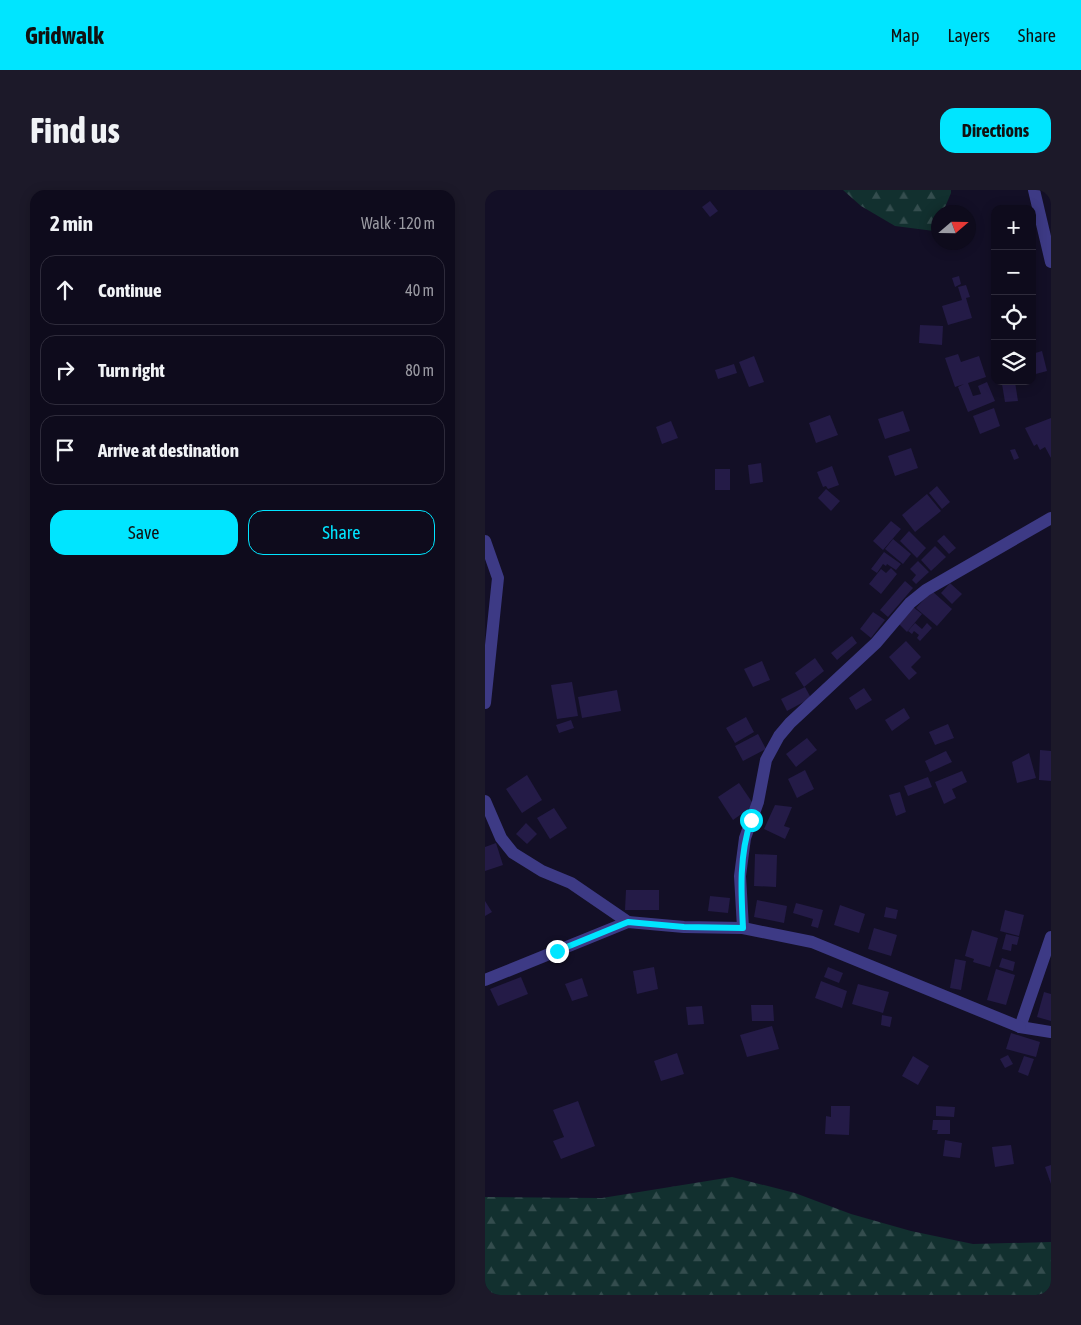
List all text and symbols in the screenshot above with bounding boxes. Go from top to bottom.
text: Gridwalk [25,22,104,49]
text: Map [890,25,919,46]
text: Layers [947,25,990,46]
text: Share [1018,25,1056,46]
button: Directions [940,108,1051,153]
text: Find us [30,110,120,150]
north arrow [931,205,976,250]
map controls [991,205,1036,385]
button: + [991,205,1036,250]
text: 2 min [50,211,93,235]
text: Walk · 120 m [361,214,435,232]
button: − [991,250,1036,295]
icon: ahead [51,276,79,304]
text: Continue [98,279,162,301]
text: 40 m [405,281,434,299]
button: locate [991,295,1036,340]
button: layers [991,340,1036,385]
icon: right [51,356,79,384]
text: Turn right [98,359,165,381]
text: 80 m [405,361,434,379]
icon: arrive [51,436,79,464]
text: Arrive at destination [98,439,239,461]
button: Save [50,510,238,555]
button: Share [248,510,435,555]
route start [740,809,763,832]
route end [546,940,569,963]

